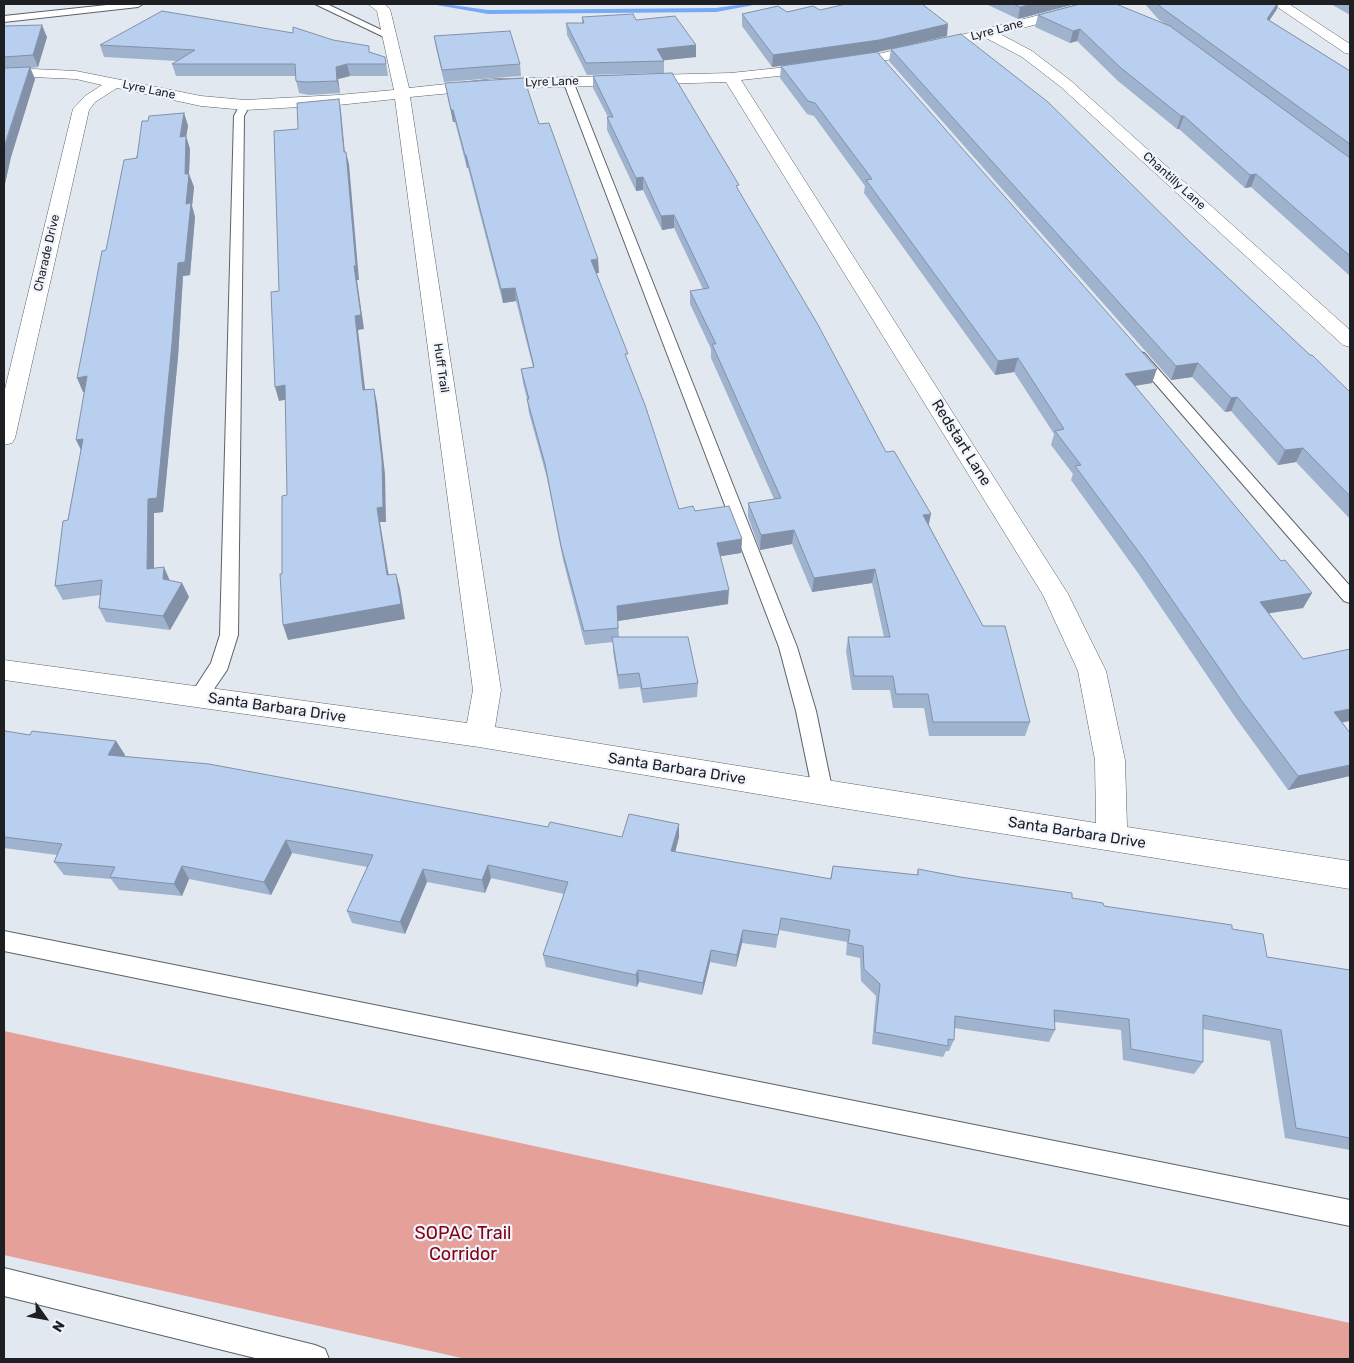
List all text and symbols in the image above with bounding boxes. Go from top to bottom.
street label: Lyre Lane [969,16,1025,44]
street label: Lyre Lane [525,74,579,90]
street label: Lyre Lane [121,77,177,103]
street label: Chantilly Lane [1140,149,1208,213]
street label: Charade Drive [31,213,63,293]
street label: Huff Trail [430,342,452,394]
street label: Redstart Lane [927,397,995,489]
street label: Santa Barbara Drive [207,689,347,727]
street label: Santa Barbara Drive [607,749,747,789]
street label: Santa Barbara Drive [1007,813,1147,853]
park label: SOPAC Trail Corridor [415,1223,511,1266]
north arrow [20,1293,70,1343]
text: N [48,1317,68,1335]

